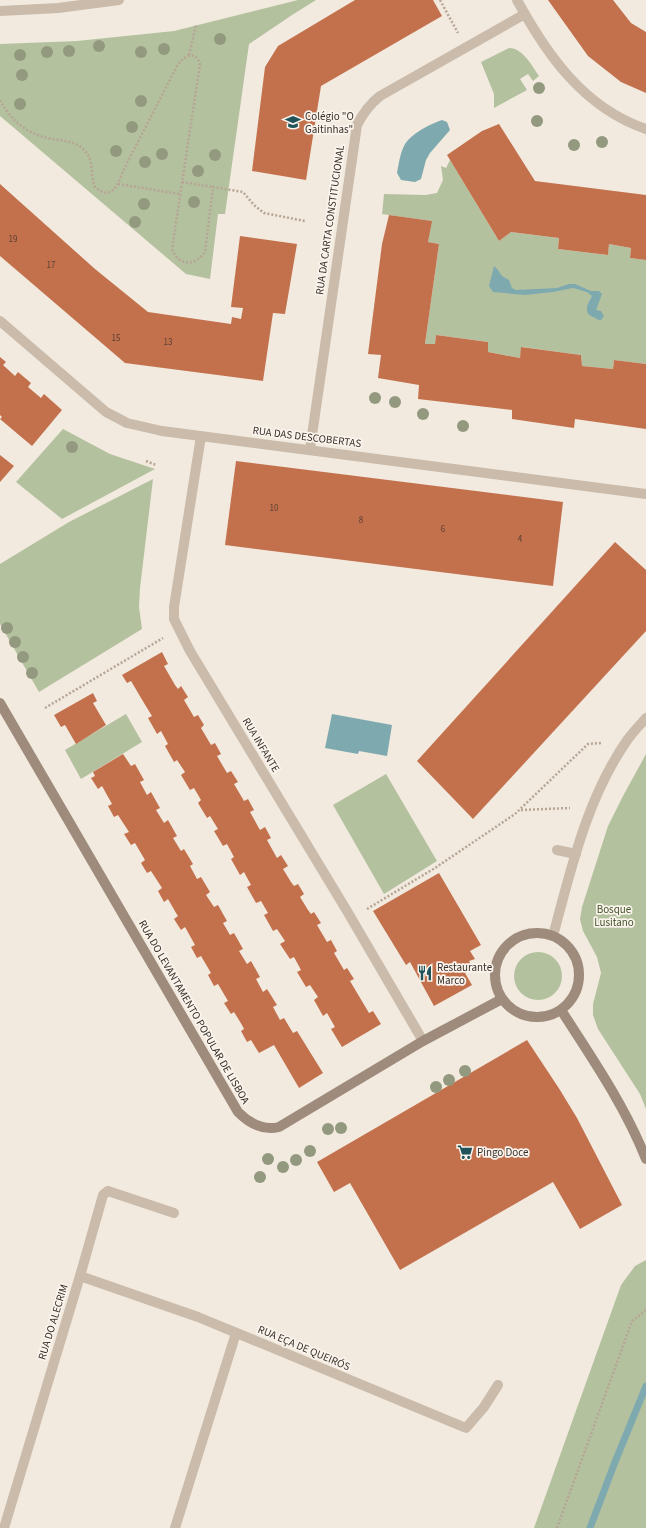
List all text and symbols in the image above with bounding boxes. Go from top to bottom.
place label: Colégio "O Gaitinhas" [305,109,354,137]
school or university icon: Colégio "O Gaitinhas" [284,113,302,131]
street label: RUA DA CARTA CONSTITUCIONAL [312,144,348,296]
house number: 19 [9,233,18,246]
house number: 17 [47,259,56,272]
house number: 15 [112,332,121,345]
house number: 13 [164,336,173,349]
street label: RUA DAS DESCOBERTAS [252,423,362,451]
house number: 10 [270,502,279,515]
house number: 8 [359,514,364,527]
house number: 6 [441,523,446,536]
house number: 4 [518,533,523,546]
street label: RUA INFANTE [239,715,283,775]
park label: Bosque Lusitano [594,902,634,930]
street label: RUA DO LEVANTAMENTO POPULAR DE LISBOA [135,917,253,1107]
place label: Restaurante Marco [437,960,493,988]
restaurant icon: Restaurante Marco [416,964,434,982]
supermarket icon: Pingo Doce [456,1143,474,1161]
place label: Pingo Doce [477,1145,529,1160]
street label: RUA DO ALECRIM [34,1282,72,1362]
street label: RUA EÇA DE QUEIRÓS [256,1322,353,1374]

